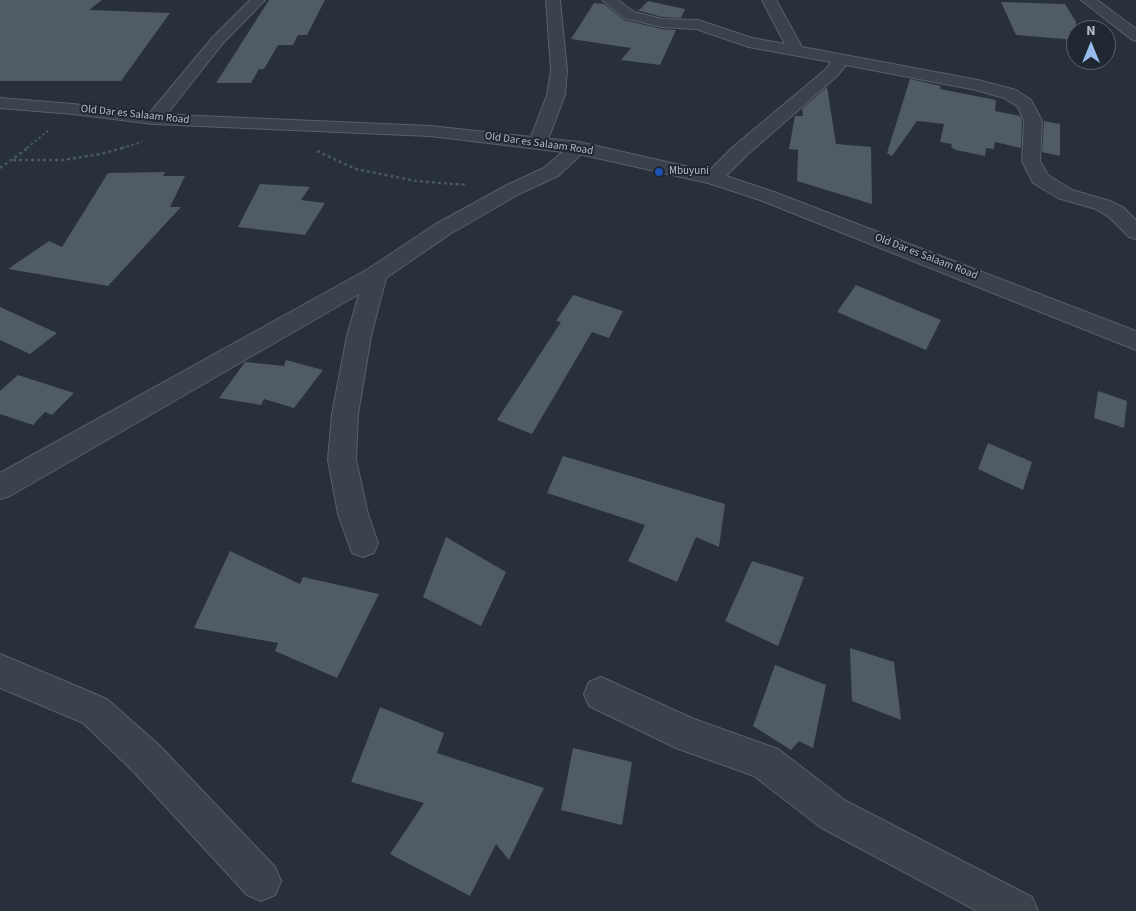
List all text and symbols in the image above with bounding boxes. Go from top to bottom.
north arrow [1066,20,1116,70]
text: N [1086,21,1096,41]
street label: Old Dar es Salaam Road [80,103,190,127]
street label: Old Dar es Salaam Road [484,130,594,158]
place label: Mbuyuni [669,165,709,179]
marker: Mbuyuni [653,166,665,178]
street label: Old Dar es Salaam Road [873,231,979,283]

